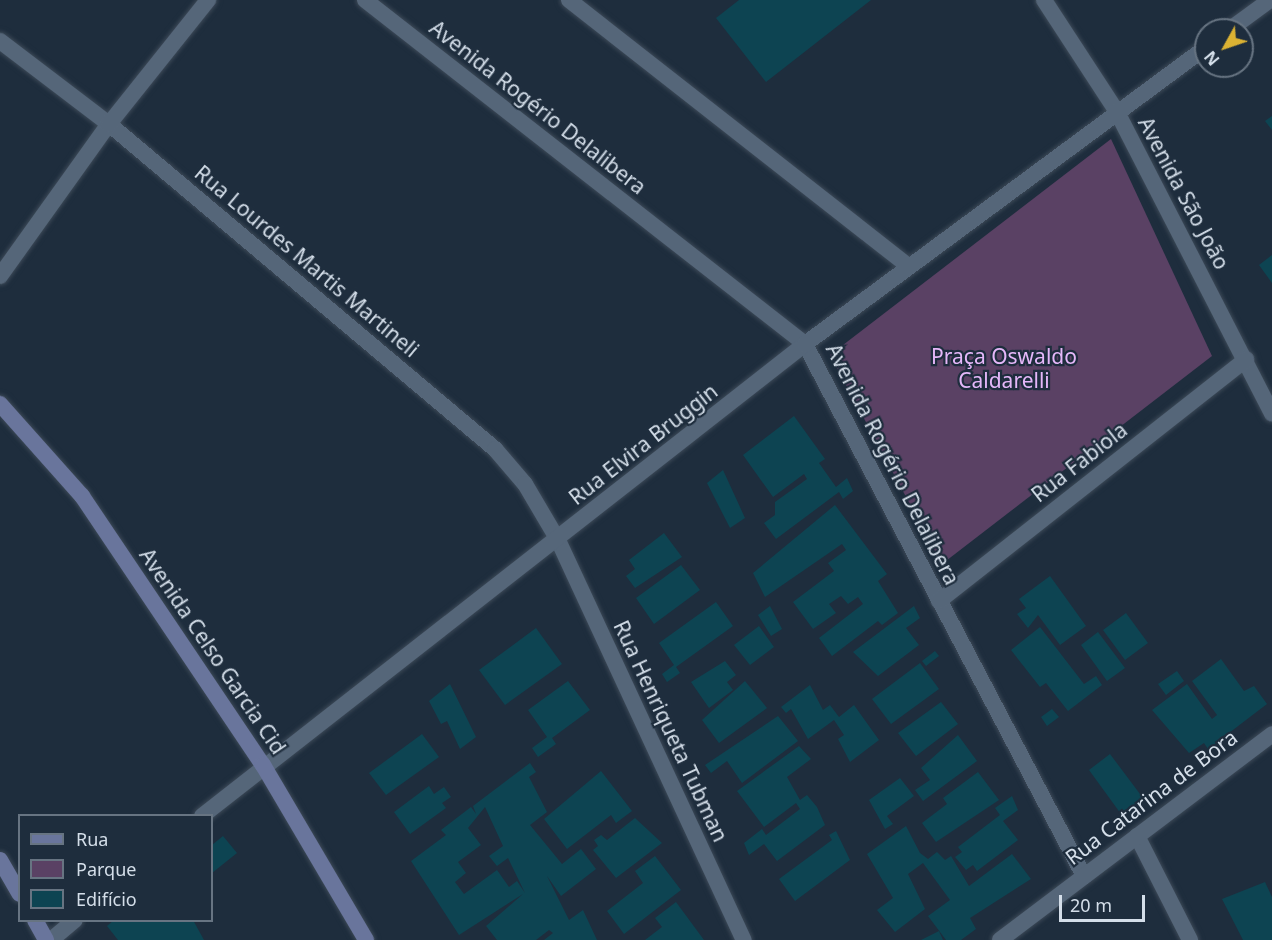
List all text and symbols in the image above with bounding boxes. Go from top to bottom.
street label: Avenida Rogério Delalibera [425,15,651,199]
north arrow [1194,18,1254,78]
text: N [1199,46,1224,70]
street label: Avenida São João [1133,113,1235,273]
street label: Rua Lourdes Martis Martineli [190,160,424,362]
street label: Avenida Rogério Delalibera [821,339,965,589]
park label: Praça Oswaldo Caldarelli [931,343,1077,393]
street label: Rua Elvira Bruggin [564,378,722,510]
street label: Rua Fabiola [1026,417,1132,507]
street label: Avenida Celso Garcia Cid [135,543,291,759]
street label: Rua Henriqueta Tubman [609,616,733,846]
street label: Rua Catarina de Bora [1060,724,1242,870]
legend [18,814,213,922]
text: Rua [76,827,108,851]
text: Parque [76,857,136,881]
scale bar [1062,883,1148,921]
text: Edifício [76,887,137,911]
text: 20 m [1070,893,1112,917]

